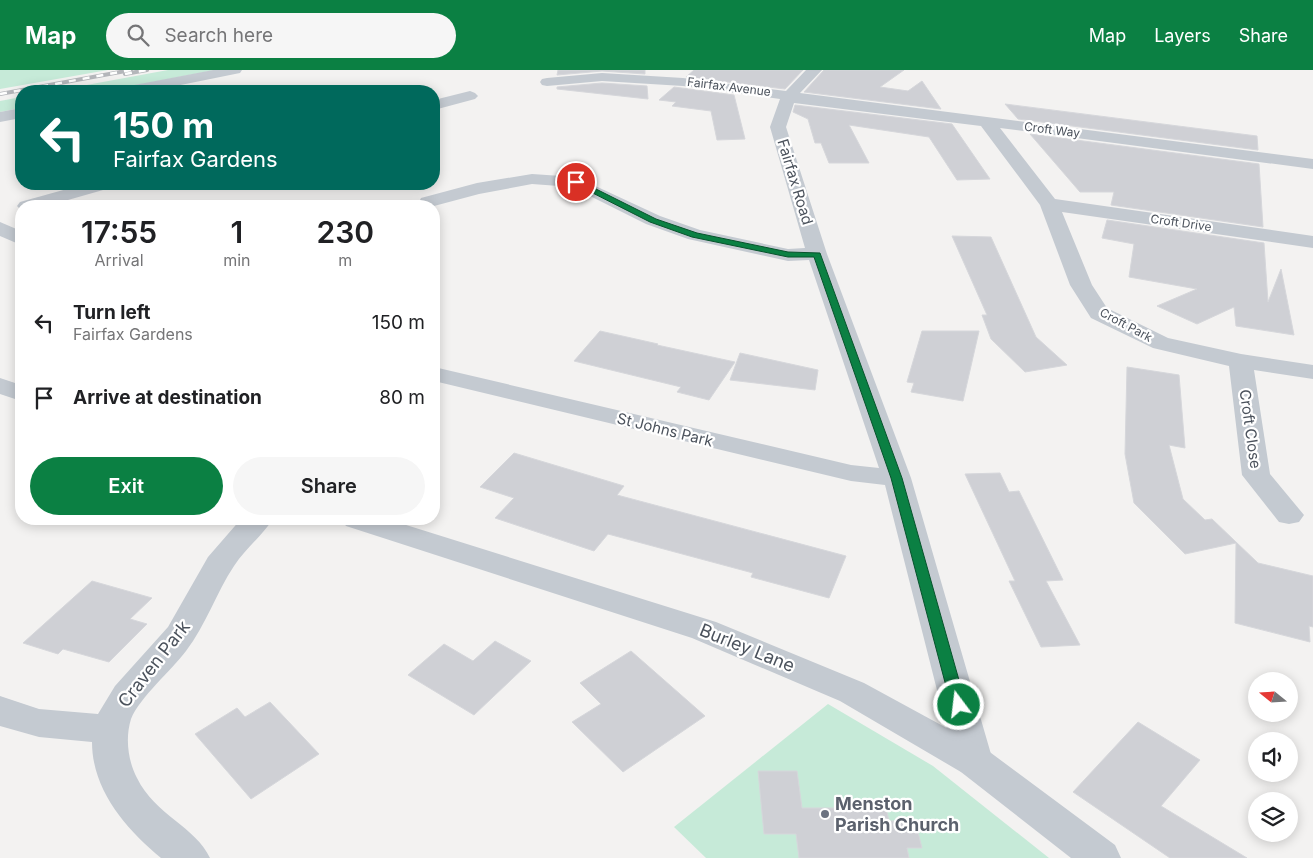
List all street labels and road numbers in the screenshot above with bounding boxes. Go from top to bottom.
street label: Fairfax Avenue [686,74,772,99]
street label: Croft Way [1023,119,1081,140]
street label: Fairfax Road [773,137,818,227]
street label: Croft Drive [1150,211,1213,234]
street label: Croft Park [1097,304,1155,345]
street label: Croft Close [1236,388,1265,470]
street label: St Johns Park [615,408,716,451]
street label: Craven Park [113,616,194,711]
street label: Burley Lane [697,619,798,676]

